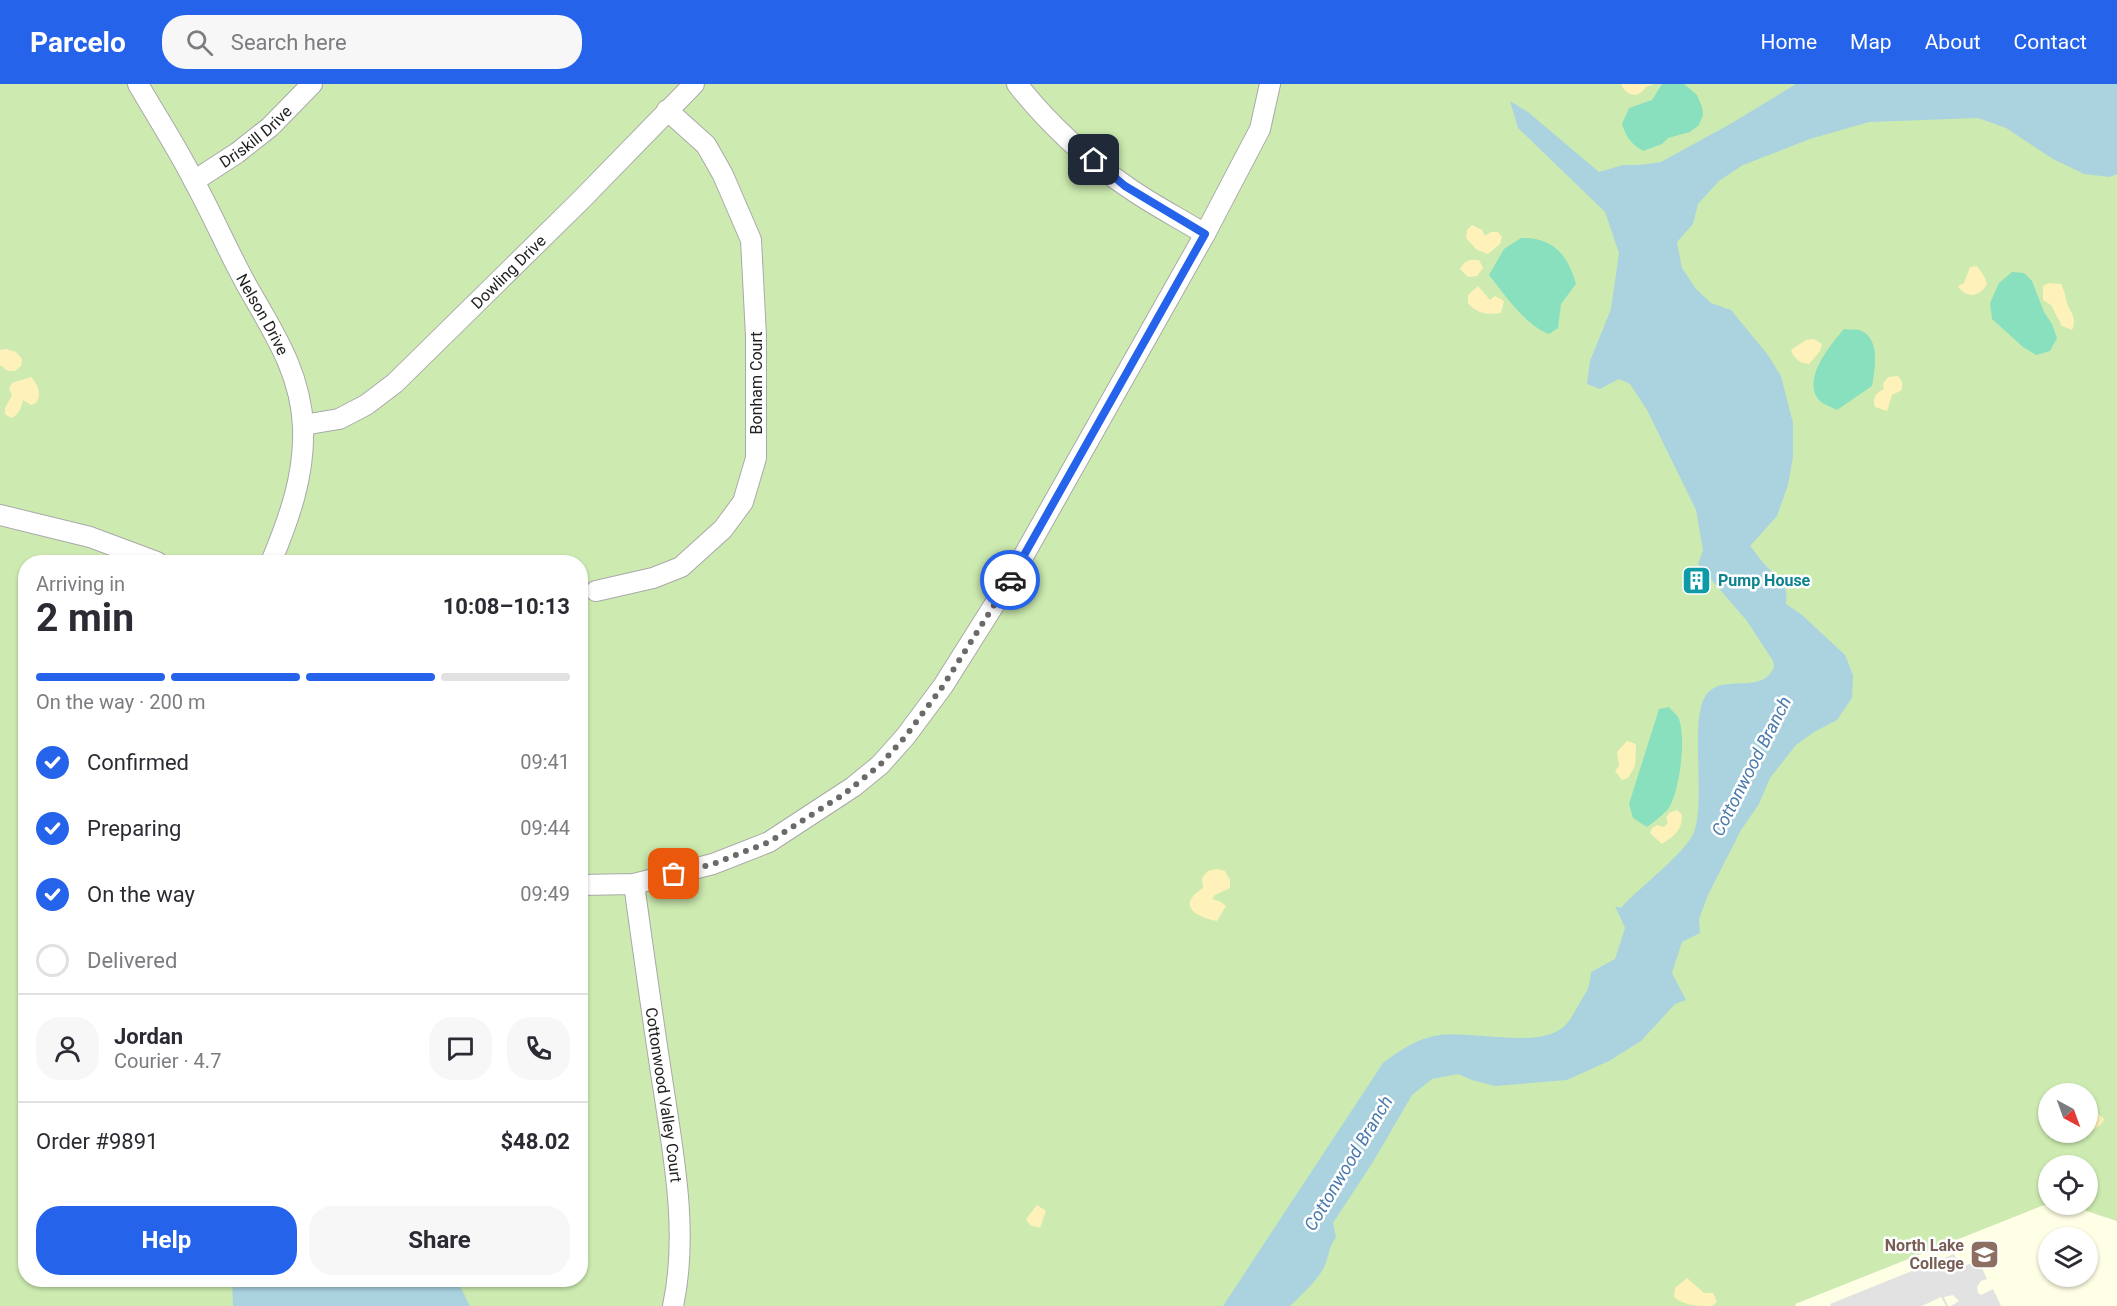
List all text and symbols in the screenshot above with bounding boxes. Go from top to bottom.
search box [162,15,582,69]
text: Parcelo [30,26,126,59]
icon: search [183,26,216,59]
text: Search here [231,30,347,55]
text: Home [1761,30,1817,54]
text: Map [1850,30,1892,54]
text: About [1925,30,1981,54]
text: Contact [2014,30,2087,54]
street label: Driskill Drive [216,101,295,171]
pin [1068,134,1119,185]
icon: home [1077,143,1110,176]
street label: Dowling Drive [467,231,549,313]
street label: Nelson Drive [233,270,293,358]
street label: Bonham Court [747,332,766,434]
courier [980,550,1040,610]
icon: car [994,564,1027,597]
building icon: Pump House [1681,564,1713,596]
place label: Pump House [1718,571,1811,590]
text: Arriving in [36,572,125,596]
text: 10:08–10:13 [443,594,570,619]
text: 2 min [36,595,134,641]
text: On the way · 200 m [36,690,205,714]
water label: Cottonwood Branch [1707,693,1795,839]
icon: check [36,746,69,779]
text: Confirmed [87,750,189,775]
text: 09:41 [520,750,570,774]
icon: check [36,812,69,845]
text: Preparing [87,816,181,841]
text: 09:44 [520,816,570,840]
pin [648,848,699,899]
icon: bag [657,857,690,890]
icon: check [36,878,69,911]
text: On the way [87,882,195,907]
text: 09:49 [520,882,570,906]
text: Delivered [87,948,177,973]
street label: Cottonwood Valley Court [642,1006,686,1183]
button: person [36,1017,99,1080]
button: chat [429,1017,492,1080]
button: phone [507,1017,570,1080]
text: Jordan [114,1024,183,1049]
text: Courier · 4.7 [114,1049,221,1073]
north arrow [2038,1083,2098,1143]
map controls [2038,1083,2098,1287]
water label: Cottonwood Branch [1299,1092,1397,1234]
text: Order #9891 [36,1129,158,1154]
text: $48.02 [501,1129,570,1154]
button: locate [2038,1155,2098,1215]
button: Help [36,1206,297,1275]
button: Share [309,1206,570,1275]
button: layers [2038,1227,2098,1287]
place label: North Lake College [1885,1236,1964,1273]
school or university icon: North Lake College [1969,1238,2001,1270]

